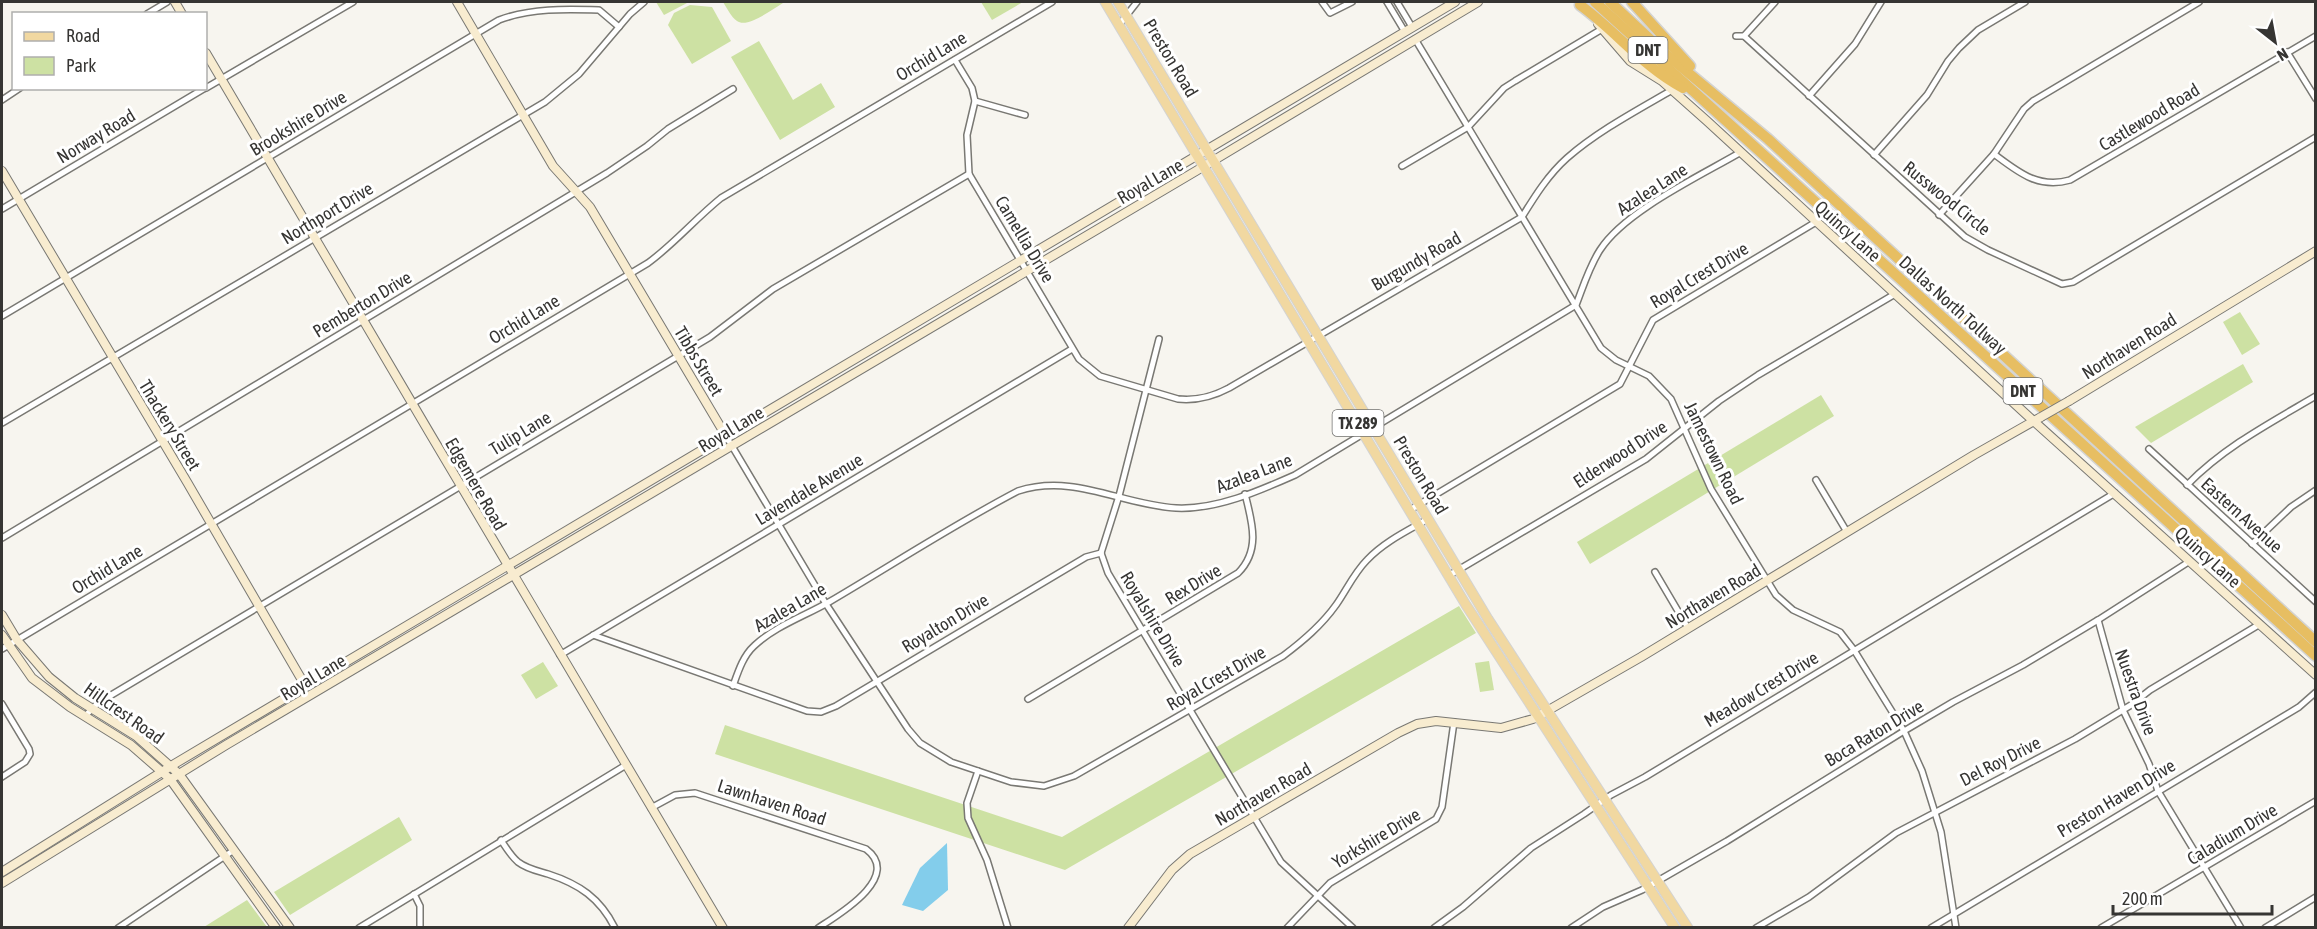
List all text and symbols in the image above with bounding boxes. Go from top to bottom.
legend [12,12,207,90]
north arrow [2245,12,2305,72]
street label: Preston Road [1139,15,1203,101]
text: Road [66,25,100,46]
street label: Orchid Lane [892,27,970,85]
road number: DNT [1628,37,1668,63]
text: N [2274,45,2291,65]
text: Park [66,55,96,76]
street label: Castlewood Road [2095,79,2203,155]
street label: Brookshire Drive [246,86,350,160]
street label: Norway Road [53,104,139,168]
street label: Royal Lane [1113,154,1187,208]
street label: Russwood Circle [1899,157,1995,239]
street label: Azalea Lane [1613,159,1691,219]
street label: Northport Drive [278,178,376,248]
street label: Camellia Drive [991,192,1059,286]
street label: Quincy Lane [1811,196,1885,266]
street label: Burgundy Road [1367,227,1465,295]
street label: Royal Crest Drive [1646,238,1752,312]
street label: Dallas North Tollway [1895,251,2011,359]
street label: Pemberton Drive [309,266,415,342]
street label: Orchid Lane [485,290,563,348]
street label: Northaven Road [2078,309,2180,383]
street label: Tibbs Street [670,323,728,399]
street label: Thackery Street [135,376,205,474]
road number: DNT [2004,378,2042,404]
street label: Jamestown Road [1680,398,1748,508]
street label: Royal Lane [695,401,767,457]
street label: Tulip Lane [486,407,554,459]
road number: TX 289 [1332,410,1384,436]
street label: Elderwood Drive [1569,416,1671,492]
street label: Preston Road [1389,432,1453,518]
street label: Edgemere Road [441,434,511,534]
street label: Lavendale Avenue [752,449,866,529]
street label: Azalea Lane [1213,449,1295,497]
street label: Eastern Avenue [2197,473,2287,557]
street label: Quincy Lane [2171,522,2245,592]
street label: Orchid Lane [68,540,146,598]
street label: Rex Drive [1161,559,1225,609]
street label: Northaven Road [1662,559,1764,633]
street label: Royalshire Drive [1116,567,1190,671]
street label: Azalea Lane [750,578,830,636]
street label: Royalton Drive [898,589,992,657]
street label: Royal Crest Drive [1163,641,1269,715]
street label: Nuestra Drive [2111,646,2161,738]
street label: Meadow Crest Drive [1700,647,1822,731]
street label: Royal Lane [277,649,349,705]
street label: Hillcrest Road [80,678,168,748]
street label: Boca Raton Drive [1821,695,1927,771]
street label: Del Roy Drive [1956,732,2044,790]
street label: Preston Haven Drive [2053,755,2179,841]
street label: Northaven Road [1211,758,1315,830]
street label: Lawnhaven Road [715,775,829,829]
street label: Caladium Drive [2183,799,2281,869]
street label: Yorkshire Drive [1328,804,1424,872]
scale bar [2113,878,2272,916]
text: 200 m [2122,888,2163,909]

